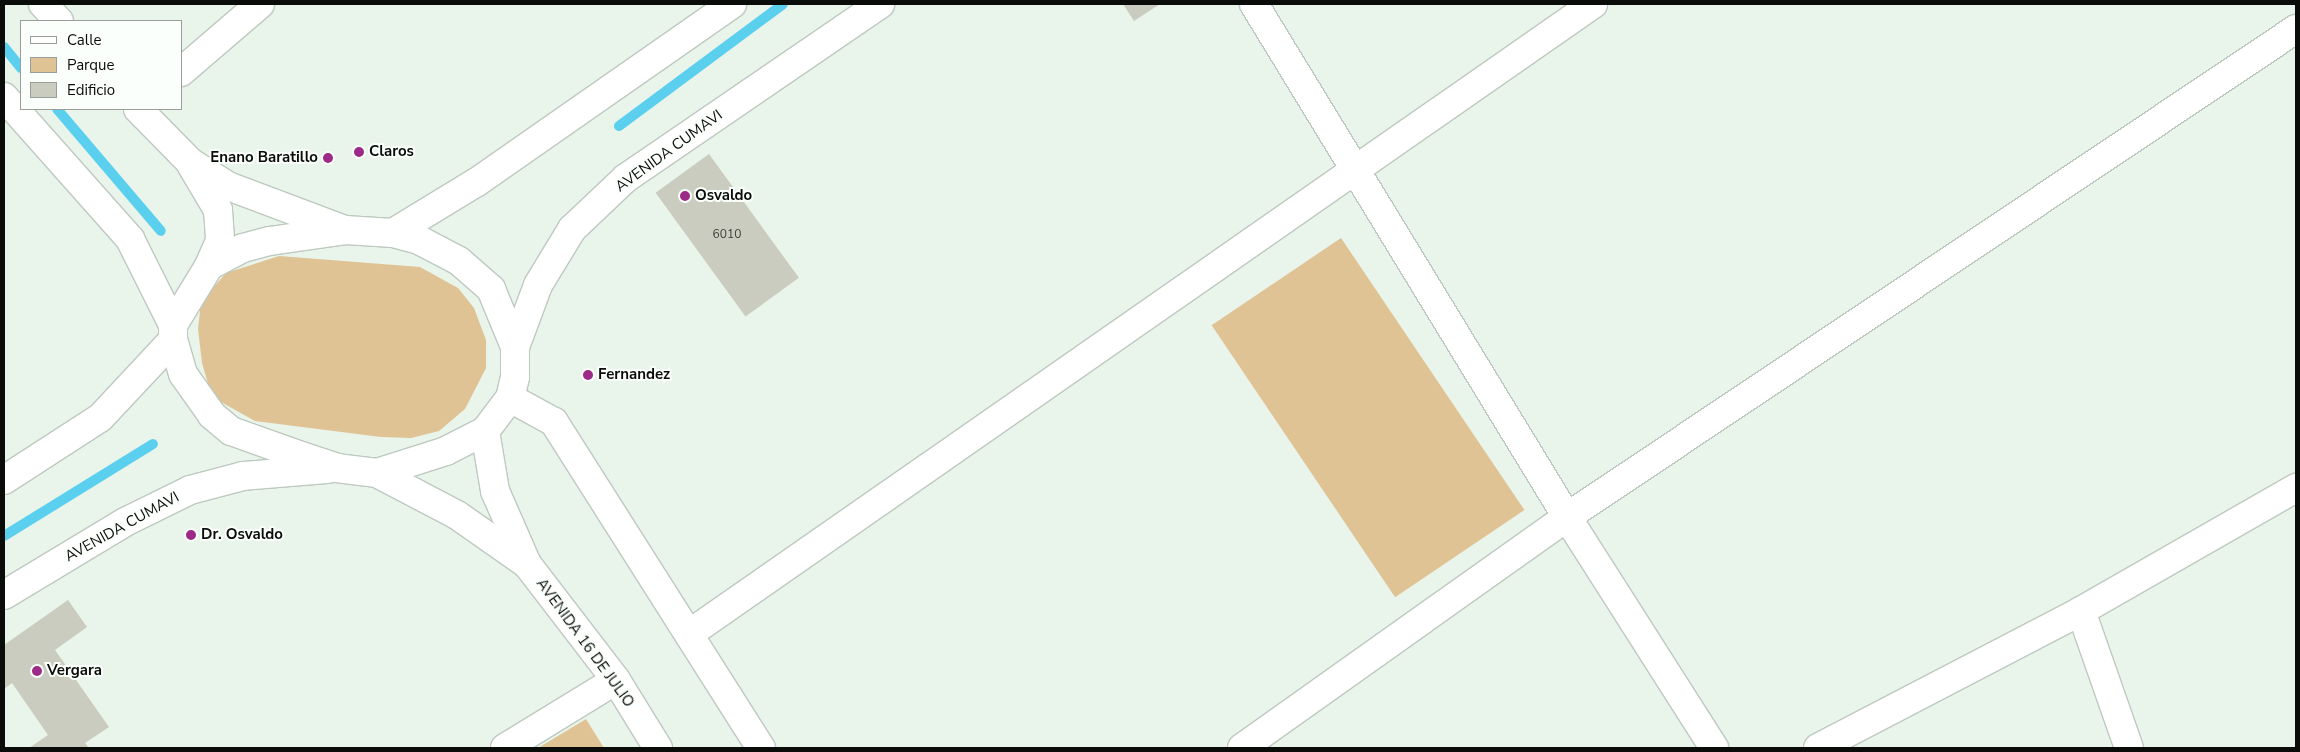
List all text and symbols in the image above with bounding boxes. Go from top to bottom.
legend [20,20,182,110]
text: Calle [67,30,102,50]
text: Parque [67,55,115,75]
text: Edificio [67,80,115,100]
street label: AVENIDA CUMAVI [612,106,726,196]
place label: Claros [369,143,414,161]
marker: Claros [353,146,365,158]
place label: Enano Baratillo [210,149,318,167]
marker: Enano Baratillo [322,152,334,164]
place label: Osvaldo [695,187,752,205]
marker: Osvaldo [679,190,691,202]
house number: 6010 [713,228,741,242]
place label: Fernandez [598,366,670,384]
marker: Fernandez [582,369,594,381]
street label: AVENIDA CUMAVI [62,488,182,566]
place label: Dr. Osvaldo [201,526,283,544]
marker: Dr. Osvaldo [185,529,197,541]
street label: AVENIDA 16 DE JULIO [532,575,638,711]
place label: Vergara [47,662,102,680]
marker: Vergara [31,665,43,677]

